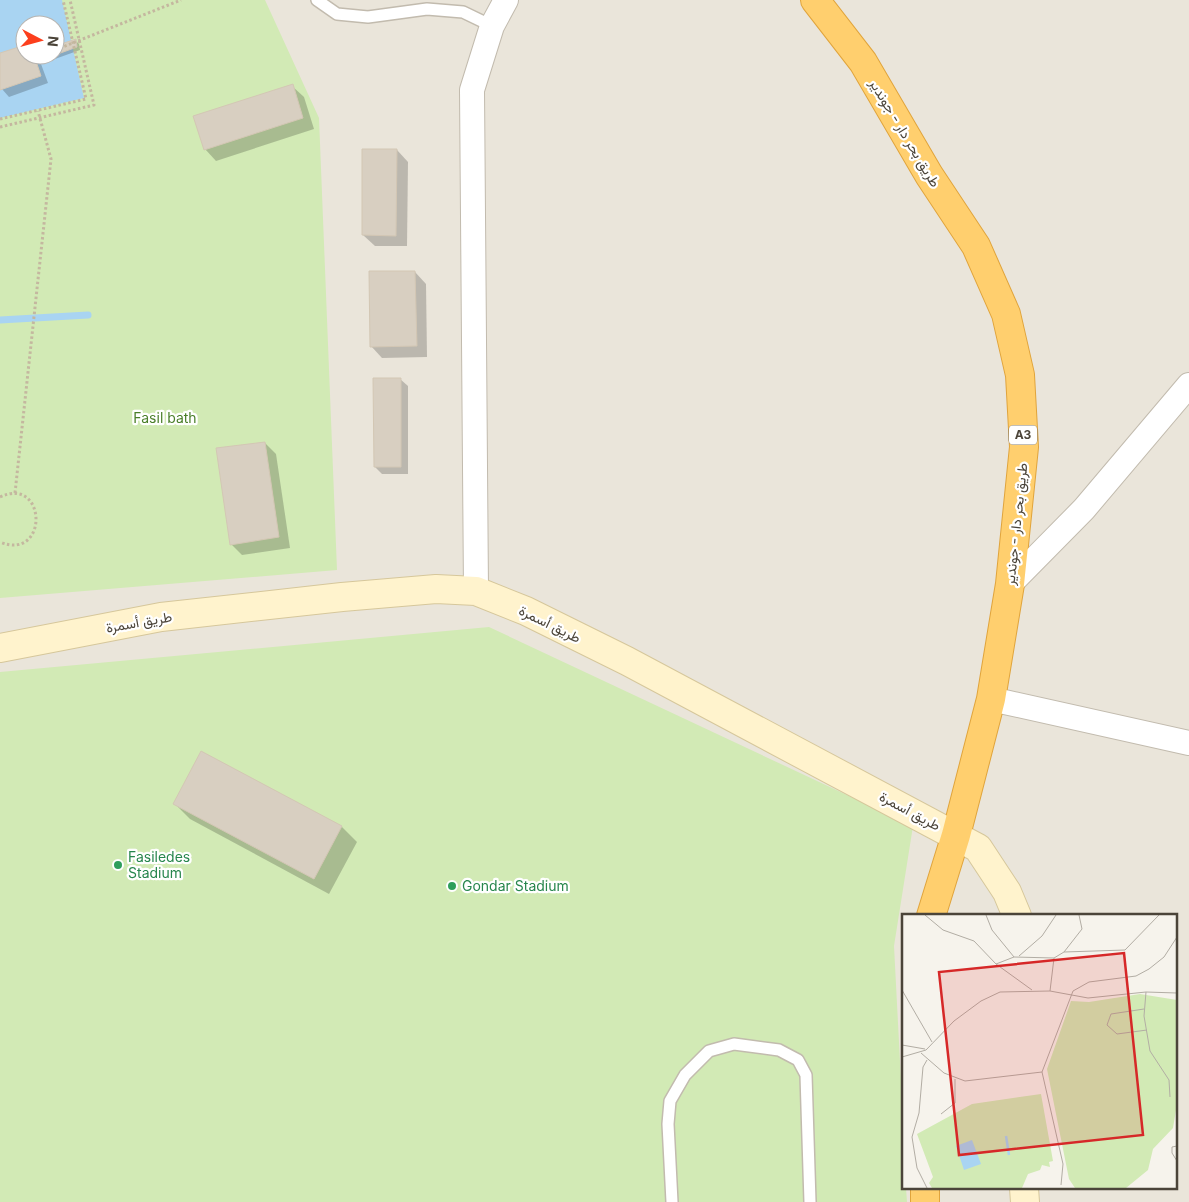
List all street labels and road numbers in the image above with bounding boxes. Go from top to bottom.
street label: طريق بحر دار - جوندير [865,75,944,190]
road number: A3 [1009,426,1037,444]
street label: طريق بحر دار - جوندير [1001,462,1031,587]
street label: طريق أسمرة [516,601,584,647]
street label: طريق أسمرة [105,607,173,637]
street label: طريق أسمرة [876,787,944,835]

